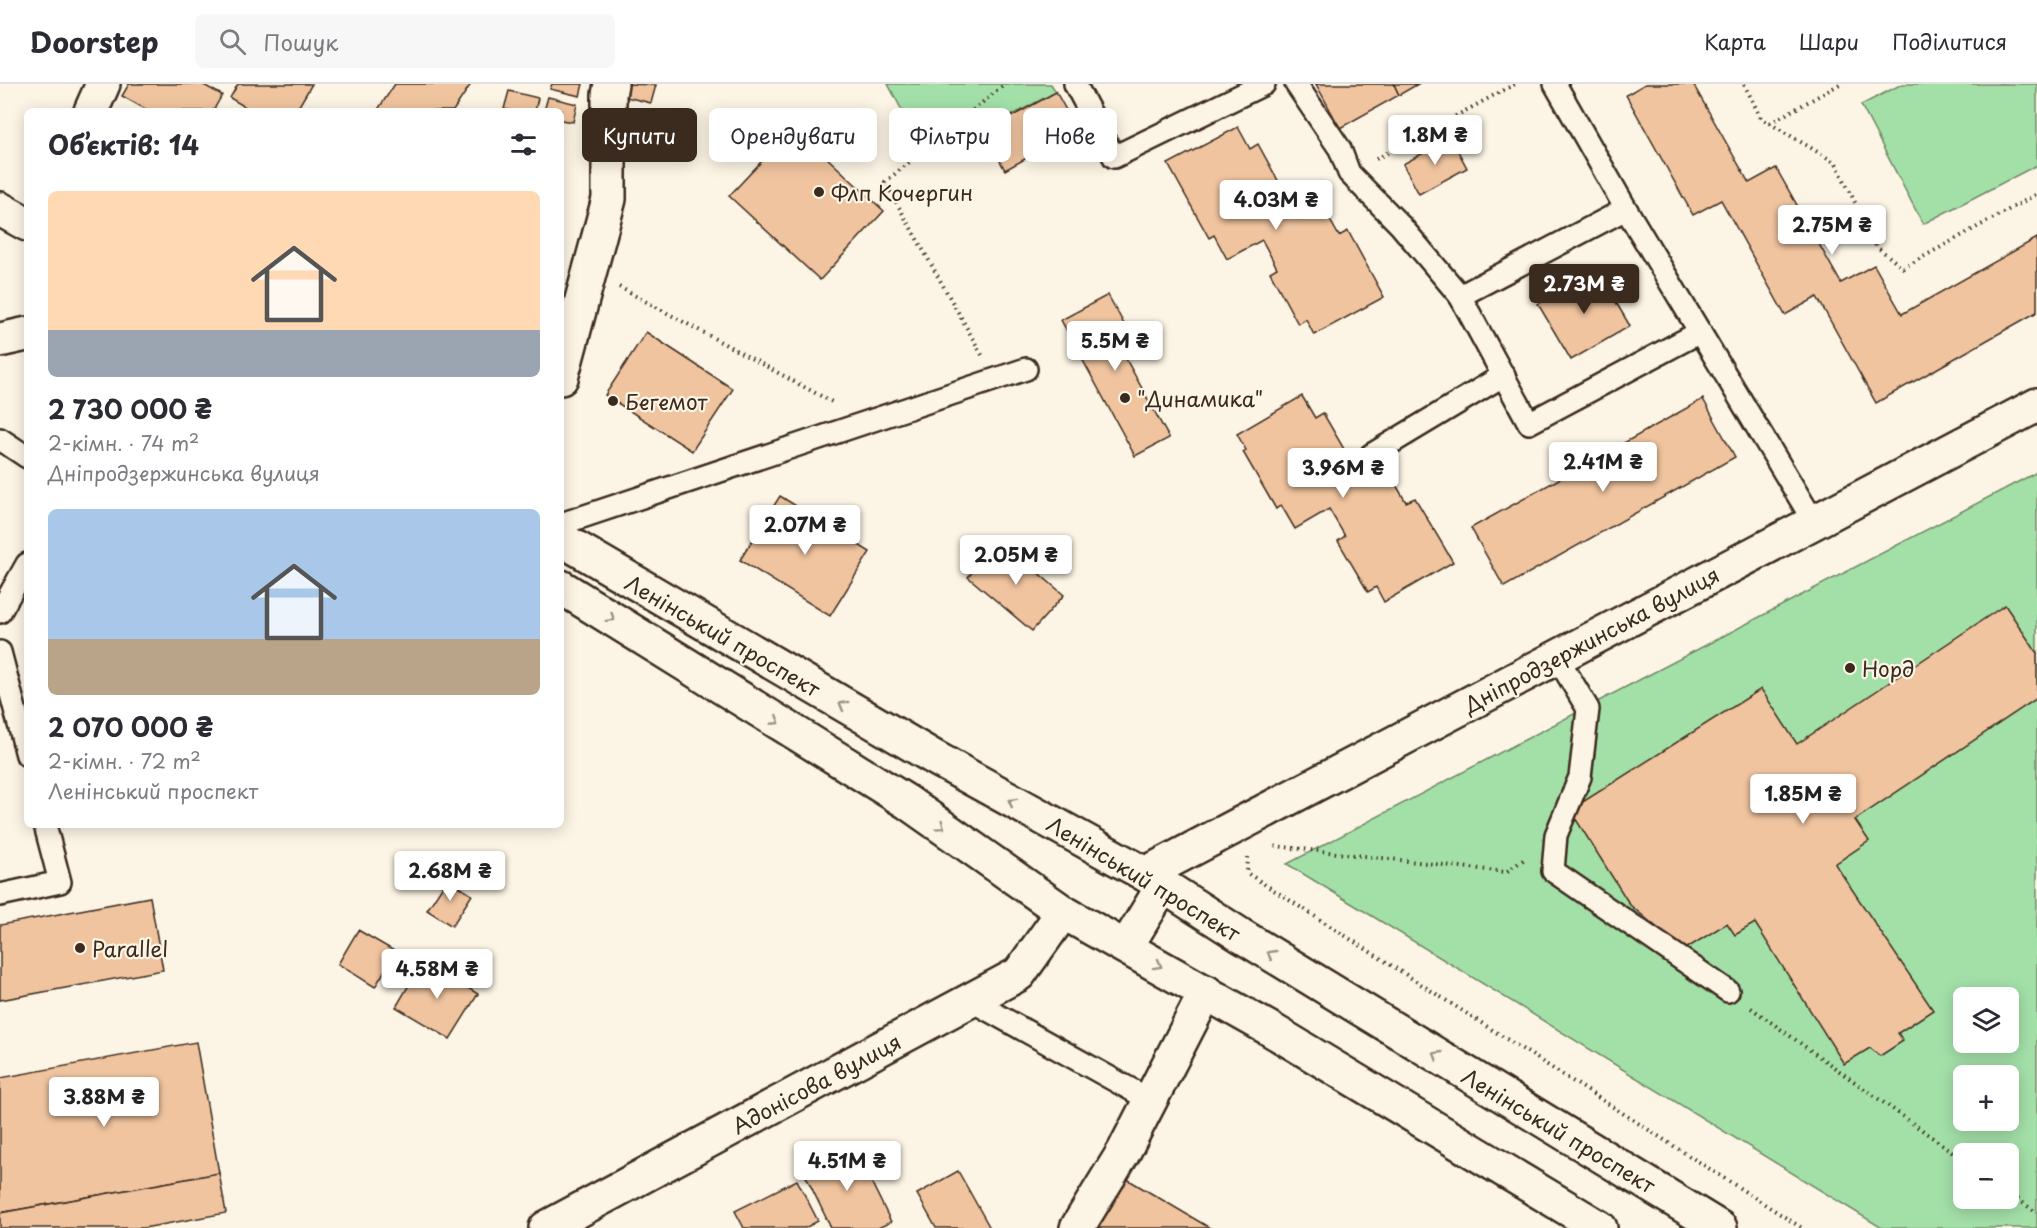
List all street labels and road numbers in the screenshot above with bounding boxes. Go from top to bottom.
street label: Дніпродзержинська вулиця [1457,558,1725,721]
street label: Ленінський проспект [619,566,827,704]
street label: Ленінський проспект [1041,807,1248,949]
street label: Адонісова вулиця [726,1025,906,1141]
street label: Ленінський проспект [1456,1059,1663,1201]

